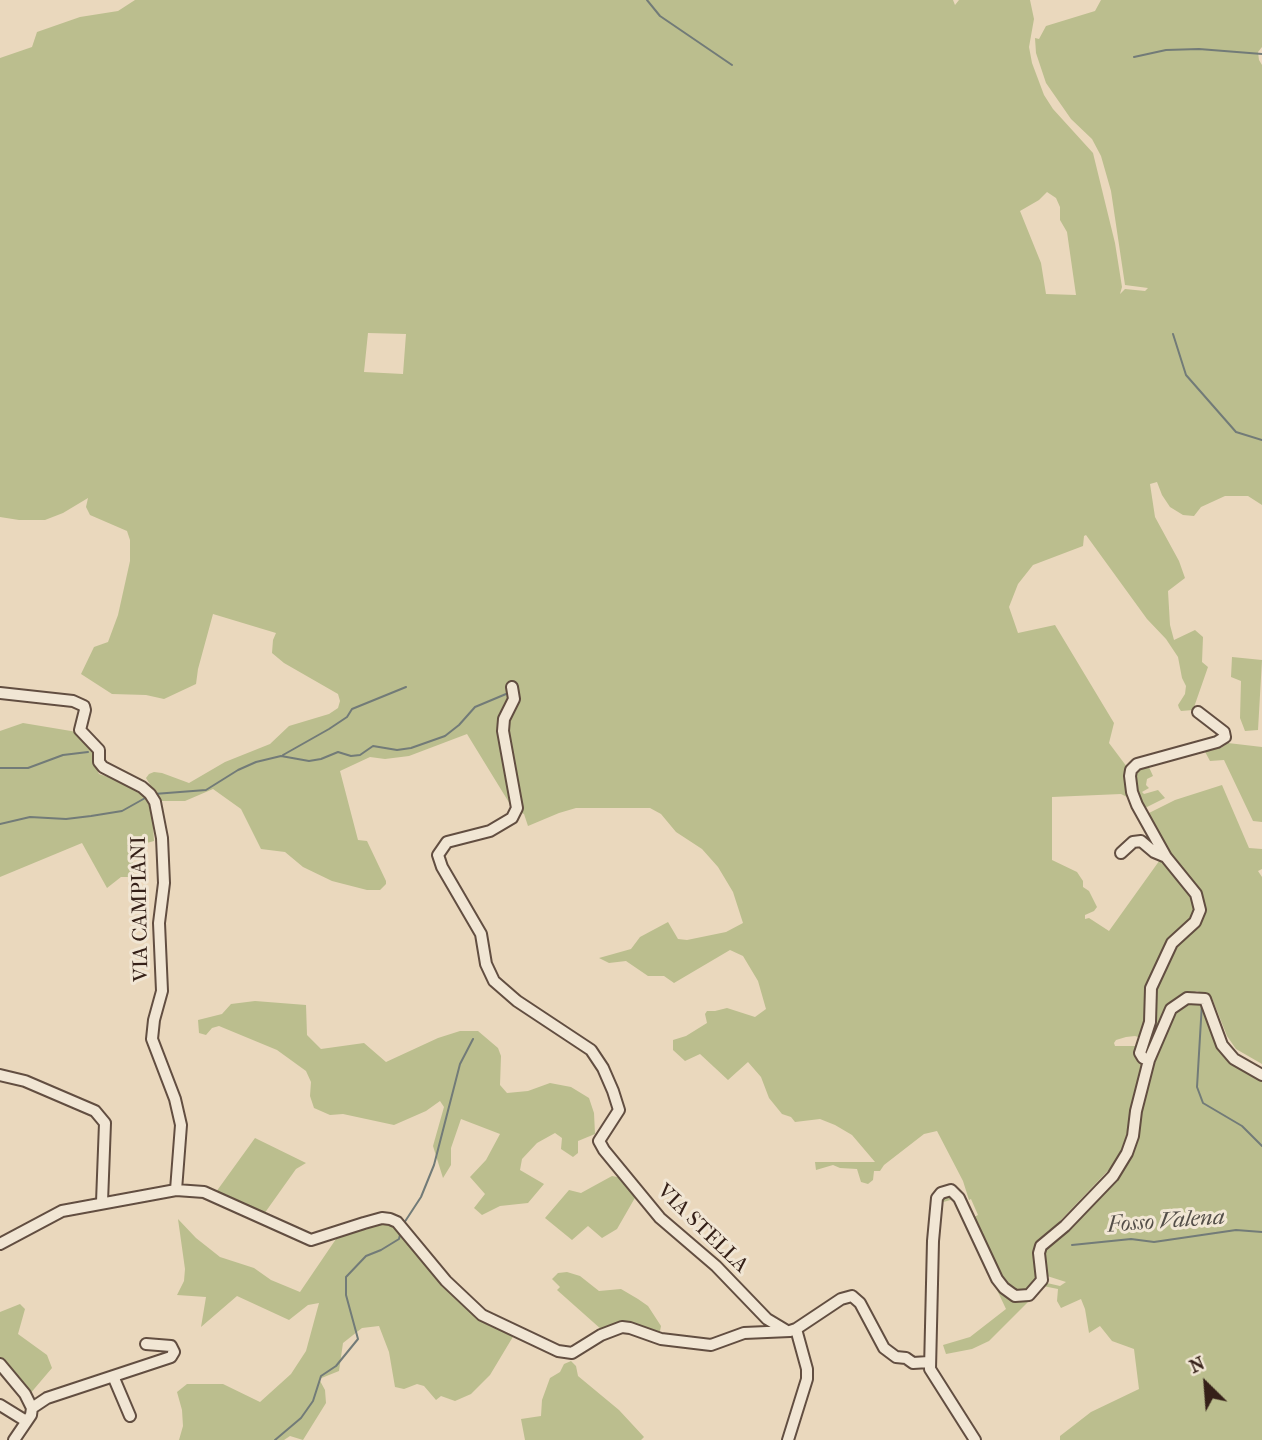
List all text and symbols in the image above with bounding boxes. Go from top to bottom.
street label: VIA CAMPIANI [127,836,155,982]
street label: VIA STELLA [651,1179,753,1279]
water label: Fosso Valena [1106,1204,1226,1240]
north arrow [1171,1349,1241,1419]
text: N [1186,1352,1208,1378]

